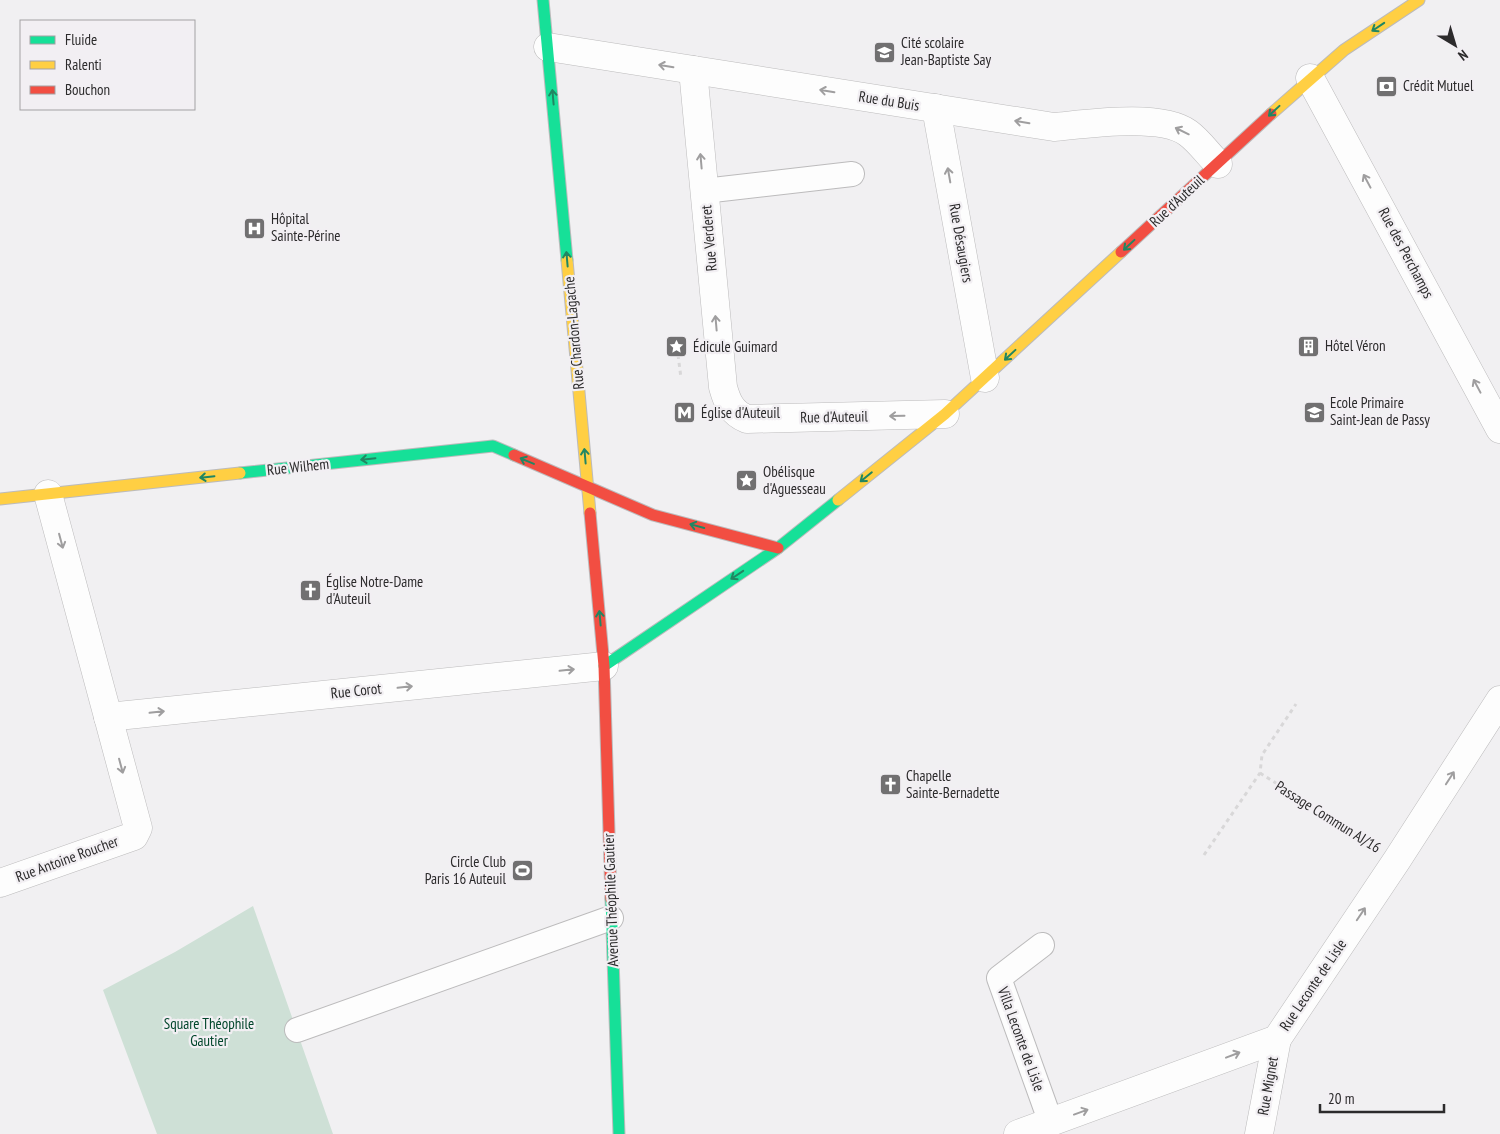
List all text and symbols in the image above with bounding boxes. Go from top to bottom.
legend [20,20,195,110]
north arrow [1430,20,1480,70]
one-way arrow [1372,22,1386,32]
text: Fluide [65,30,97,49]
place label: Cité scolaire Jean-Baptiste Say [900,33,992,69]
school or university icon: Cité scolaire Jean-Baptiste Say [873,40,897,64]
text: N [1454,46,1472,65]
text: Ralenti [65,55,102,74]
one-way arrow [659,60,675,70]
bank icon: Crédit Mutuel [1375,74,1399,98]
place label: Crédit Mutuel [1403,76,1474,95]
text: Bouchon [65,80,110,99]
one-way arrow [819,85,835,95]
street label: Rue du Buis [857,86,921,115]
one-way arrow [548,89,557,105]
one-way arrow [1268,106,1281,117]
one-way arrow [1014,116,1030,126]
one-way arrow [1175,126,1190,136]
one-way arrow [697,153,706,169]
one-way arrow [943,168,953,184]
street label: Rue d'Auteuil [1145,170,1208,231]
one-way arrow [1362,174,1372,189]
street label: Rue Désaugiers [945,202,978,284]
street label: Rue Verderet [696,204,721,272]
street label: Rue des Perchamps [1375,204,1438,301]
place label: Hôpital Sainte-Périne [271,209,341,245]
hospital icon: Hôpital Sainte-Périne [243,216,267,240]
one-way arrow [1123,239,1136,251]
one-way arrow [562,251,572,267]
street label: Rue Chardon-Lagache [559,276,588,390]
one-way arrow [712,315,721,331]
building icon: Hôtel Véron [1297,334,1321,358]
place icon: Édicule Guimard [665,335,689,359]
place label: Hôtel Véron [1325,336,1386,355]
place label: Édicule Guimard [693,337,777,356]
one-way arrow [1003,349,1016,361]
one-way arrow [1472,379,1481,394]
place label: Ecole Primaire Saint-Jean de Passy [1330,393,1430,429]
school or university icon: Ecole Primaire Saint-Jean de Passy [1302,400,1326,424]
metro station icon: Église d'Auteuil [673,401,697,425]
place label: Église d'Auteuil [701,403,780,422]
street label: Rue d'Auteuil [800,406,869,427]
one-way arrow [889,411,905,420]
one-way arrow [580,448,590,464]
street label: Rue Wilhem [266,454,330,479]
one-way arrow [360,454,376,464]
one-way arrow [520,455,535,465]
place label: Obélisque d'Aguesseau [763,462,826,498]
place icon: Obélisque d'Aguesseau [735,469,759,493]
one-way arrow [199,472,215,482]
one-way arrow [860,472,873,483]
one-way arrow [689,521,705,531]
one-way arrow [57,533,66,549]
one-way arrow [731,570,745,580]
place label: Église Notre-Dame d'Auteuil [326,572,423,608]
church icon: Église Notre-Dame d'Auteuil [298,579,322,603]
one-way arrow [595,610,604,626]
one-way arrow [559,665,575,675]
street label: Rue Corot [330,678,382,703]
one-way arrow [397,682,413,691]
one-way arrow [148,707,164,717]
one-way arrow [117,757,126,773]
place label: Chapelle Sainte-Bernadette [906,766,1000,802]
one-way arrow [1445,771,1455,785]
church icon: Chapelle Sainte-Bernadette [878,773,902,797]
street label: Passage Commun AJ/16 [1272,776,1385,857]
street label: Rue Antoine Roucher [13,831,122,886]
street label: Avenue Théophile Gautier [599,832,622,967]
place label: Circle Club Paris 16 Auteuil [425,852,506,888]
sports icon: Circle Club Paris 16 Auteuil [510,859,534,883]
one-way arrow [1356,907,1366,921]
street label: Rue Leconte de Lisle [1275,935,1350,1034]
street label: Villa Leconte de Lisle [993,983,1049,1094]
park label: Square Théophile Gautier [164,1014,254,1050]
one-way arrow [1225,1050,1240,1059]
street label: Rue Mignet [1253,1055,1282,1117]
scale bar [1320,1082,1444,1114]
text: 20 m [1328,1089,1354,1108]
one-way arrow [1073,1107,1088,1116]

